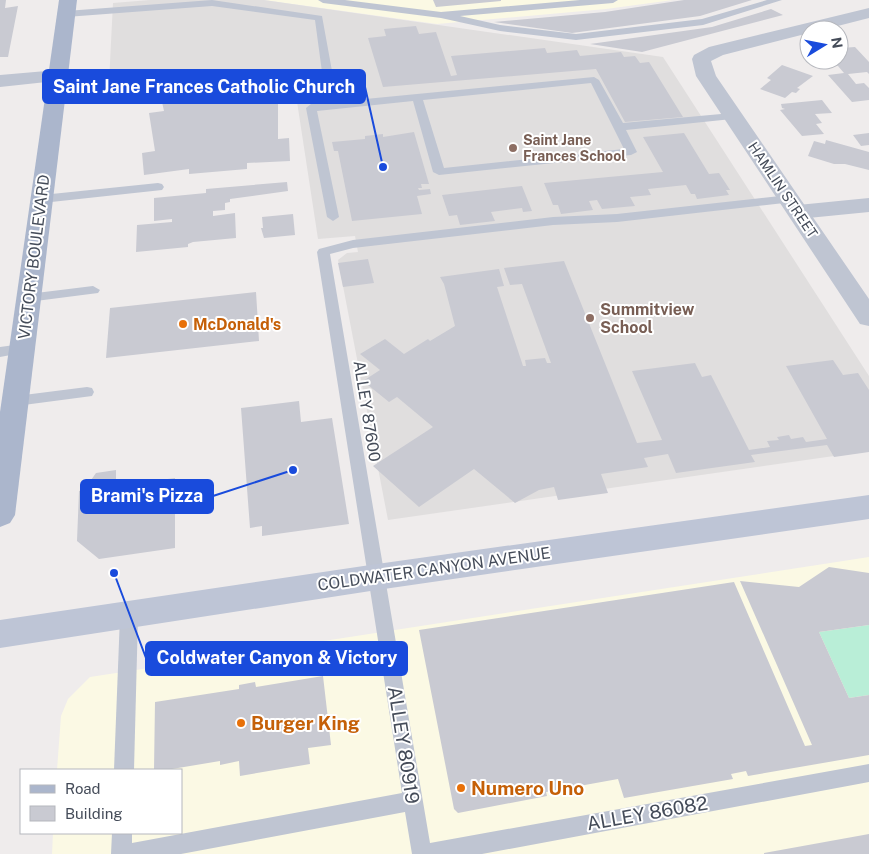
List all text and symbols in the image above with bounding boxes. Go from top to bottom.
north arrow [799,20,849,70]
text: N [828,36,846,50]
callout: Saint Jane Frances Catholic Church [43,70,365,103]
text: Saint Jane Frances Catholic Church [53,76,355,97]
place label: Saint Jane Frances School [523,132,626,164]
street label: HAMLIN STREET [745,139,821,241]
marker: Saint Jane Frances School [507,142,519,154]
street label: VICTORY BOULEVARD [14,173,54,341]
place label: Summitview School [600,300,695,337]
marker: Summitview School [584,312,596,324]
place label: McDonald's [193,315,281,334]
marker: McDonald's [177,318,189,330]
street label: ALLEY 87600 [350,359,384,463]
callout: Brami's Pizza [81,480,213,513]
text: Brami's Pizza [91,485,203,506]
street label: COLDWATER CANYON AVENUE [316,543,552,595]
callout: Coldwater Canyon & Victory [146,642,407,675]
text: Coldwater Canyon & Victory [157,647,397,668]
street label: ALLEY 80919 [384,685,424,805]
place label: Burger King [251,712,360,734]
marker: Burger King [235,717,247,729]
legend [20,769,182,834]
place label: Numero Uno [471,777,584,799]
text: Road [65,780,101,797]
marker: Numero Uno [455,782,467,794]
street label: ALLEY 86082 [585,792,709,834]
text: Building [65,805,123,822]

